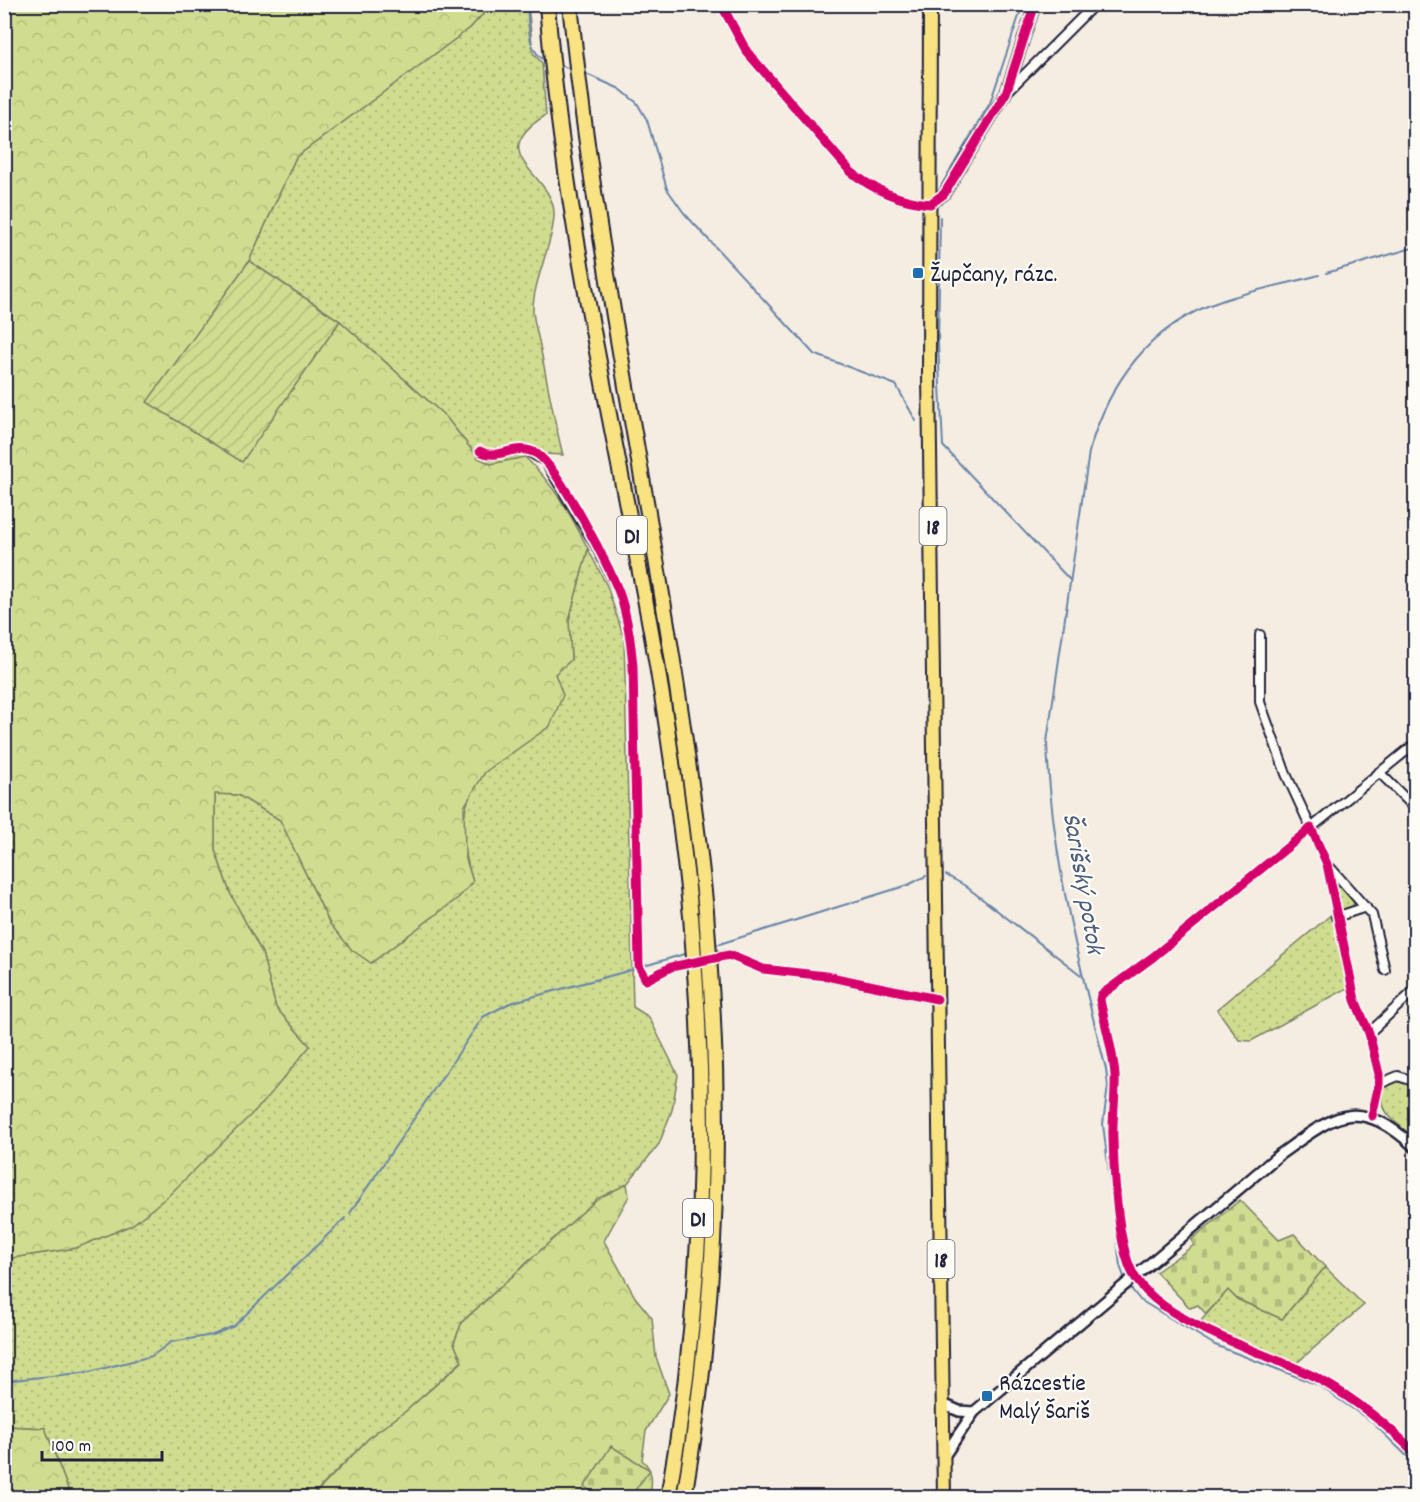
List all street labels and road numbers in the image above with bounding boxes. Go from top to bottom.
road number: 18 [920,507,946,545]
road number: D1 [617,516,647,554]
road number: D1 [683,1199,713,1237]
road number: 18 [928,1240,954,1278]

